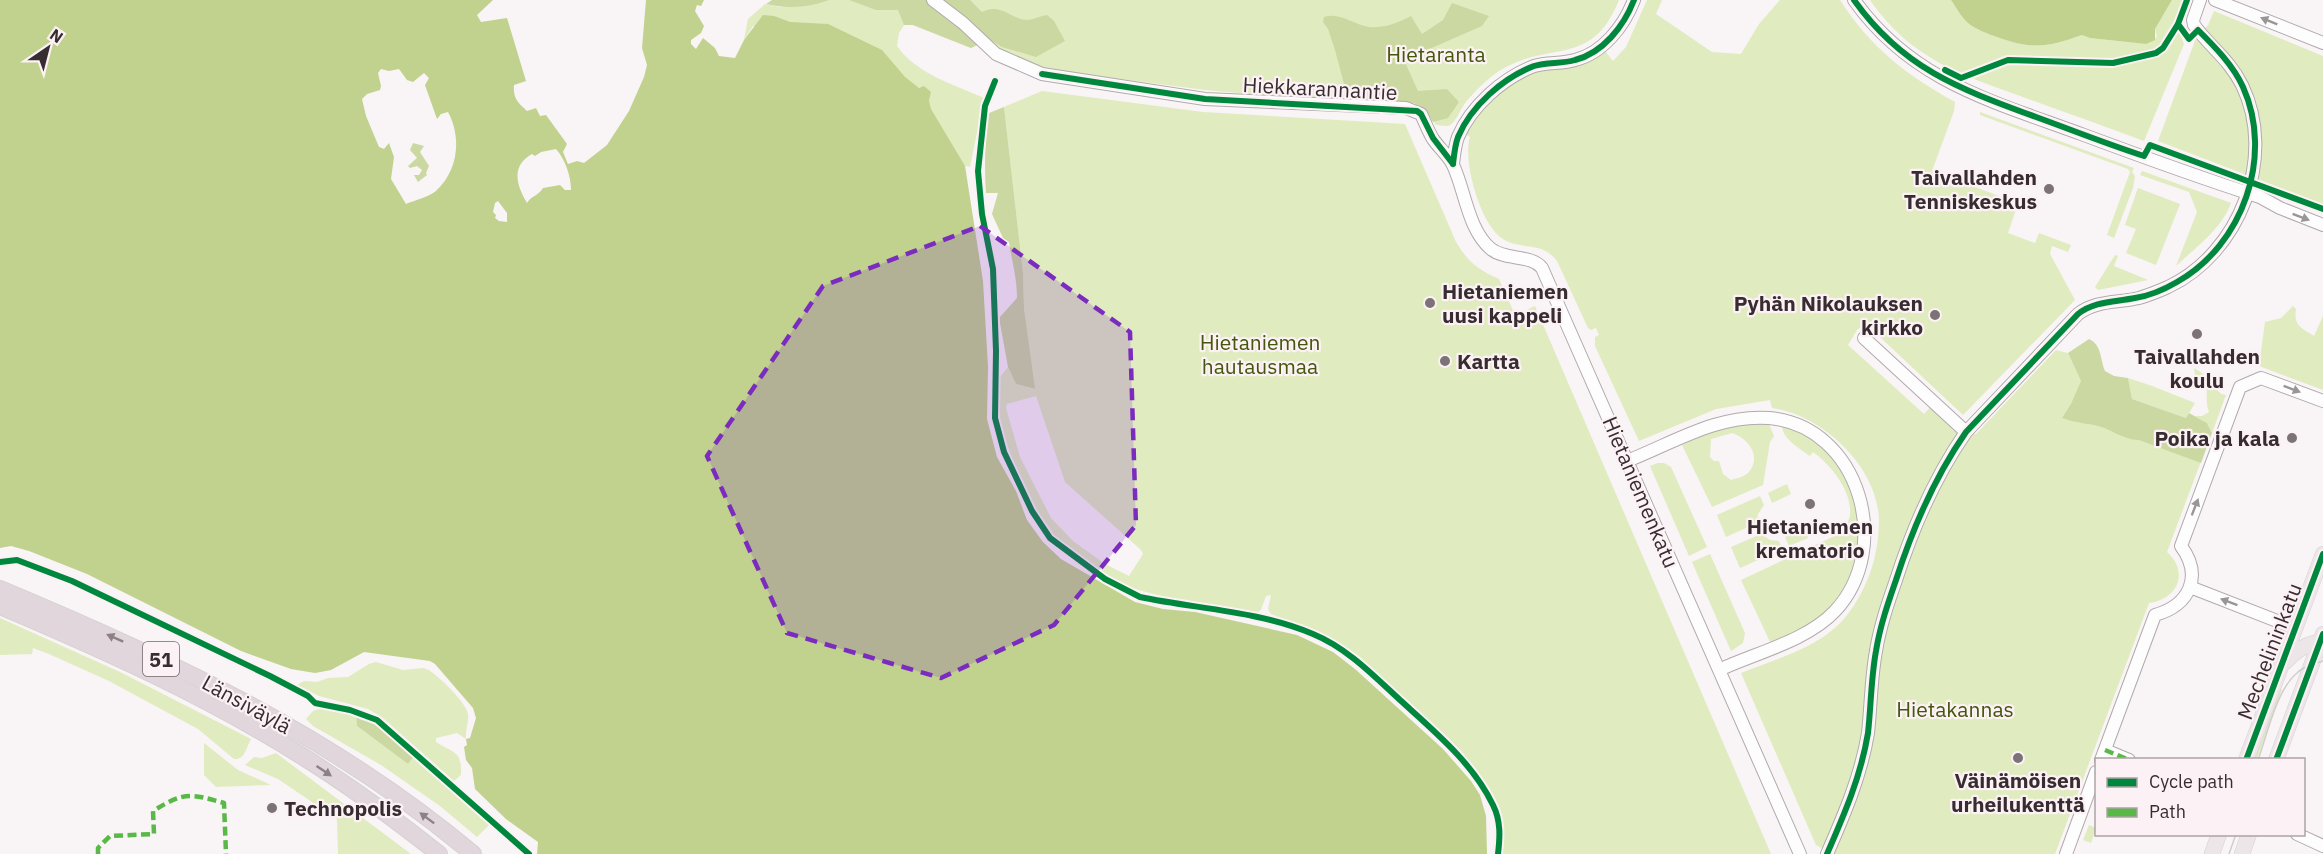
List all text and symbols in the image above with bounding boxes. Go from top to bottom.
one-way arrow [2260,16,2278,26]
north arrow [18,18,78,78]
text: N [46,24,67,47]
park label: Hietaranta [1386,40,1486,68]
street label: Hiekkarannantie [1242,70,1398,106]
place label: Taivallahden Tenniskeskus [1904,163,2037,215]
marker: Taivallahden Tenniskeskus [2042,182,2056,196]
one-way arrow [2292,212,2310,222]
place label: Hietaniemen uusi kappeli [1442,277,1568,329]
place label: Pyhän Nikolauksen kirkko [1734,289,1923,341]
marker: Hietaniemen uusi kappeli [1423,296,1437,310]
marker: Pyhän Nikolauksen kirkko [1928,308,1942,322]
marker: Taivallahden koulu [2190,327,2204,341]
park label: Hietaniemen hautausmaa [1200,328,1320,380]
place label: Taivallahden koulu [2134,342,2260,394]
place label: Kartta [1457,347,1520,375]
marker: Kartta [1438,354,1452,368]
one-way arrow [2283,385,2301,395]
street label: Hietaniemenkatu [1596,412,1686,572]
place label: Poika ja kala [2154,424,2280,452]
marker: Poika ja kala [2285,431,2299,445]
marker: Hietaniemen krematorio [1803,497,1817,511]
one-way arrow [2191,498,2201,516]
place label: Hietaniemen krematorio [1747,512,1873,564]
street label: Mechelininkatu [2230,579,2308,723]
one-way arrow [2220,597,2238,607]
one-way arrow [107,634,124,643]
road number: 51 [143,642,179,676]
street label: Länsiväylä [197,668,297,740]
park label: Hietakannas [1896,695,2014,723]
marker: Väinämöisen urheilukenttä [2011,751,2025,765]
legend [2095,758,2305,836]
one-way arrow [316,765,332,777]
place label: Väinämöisen urheilukenttä [1951,766,2085,818]
text: Cycle path [2149,770,2234,793]
place label: Technopolis [284,794,402,822]
text: Path [2149,800,2186,823]
marker: Technopolis [265,801,279,815]
one-way arrow [419,811,435,824]

